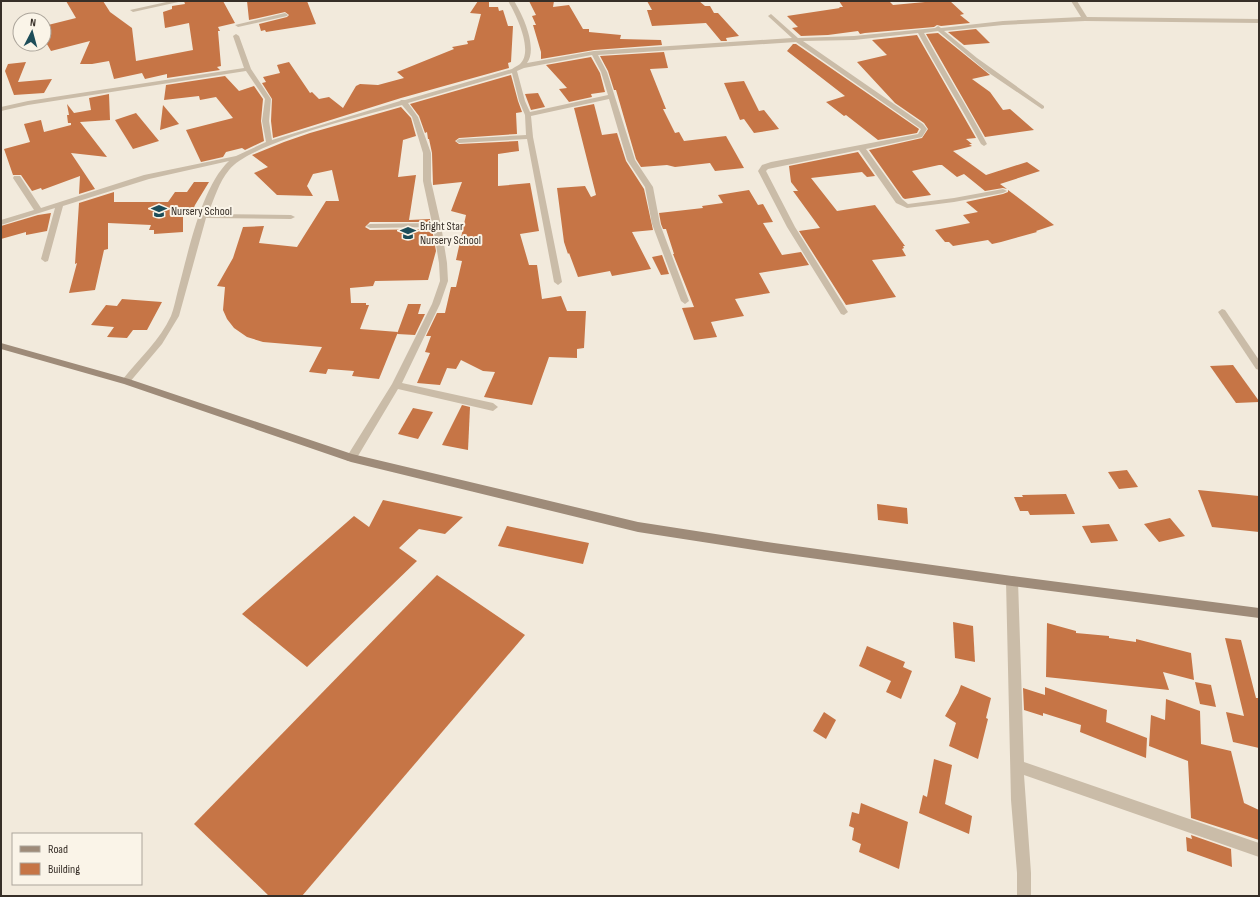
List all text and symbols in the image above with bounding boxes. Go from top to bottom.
north arrow [12,12,52,52]
text: N [29,16,37,29]
school or university icon: Nursery School [150,202,168,220]
place label: Nursery School [171,204,232,219]
place label: Bright Star Nursery School [420,219,481,248]
school or university icon: Bright Star Nursery School [399,224,417,242]
legend [12,833,142,885]
text: Road [48,842,68,857]
text: Building [48,862,80,877]

